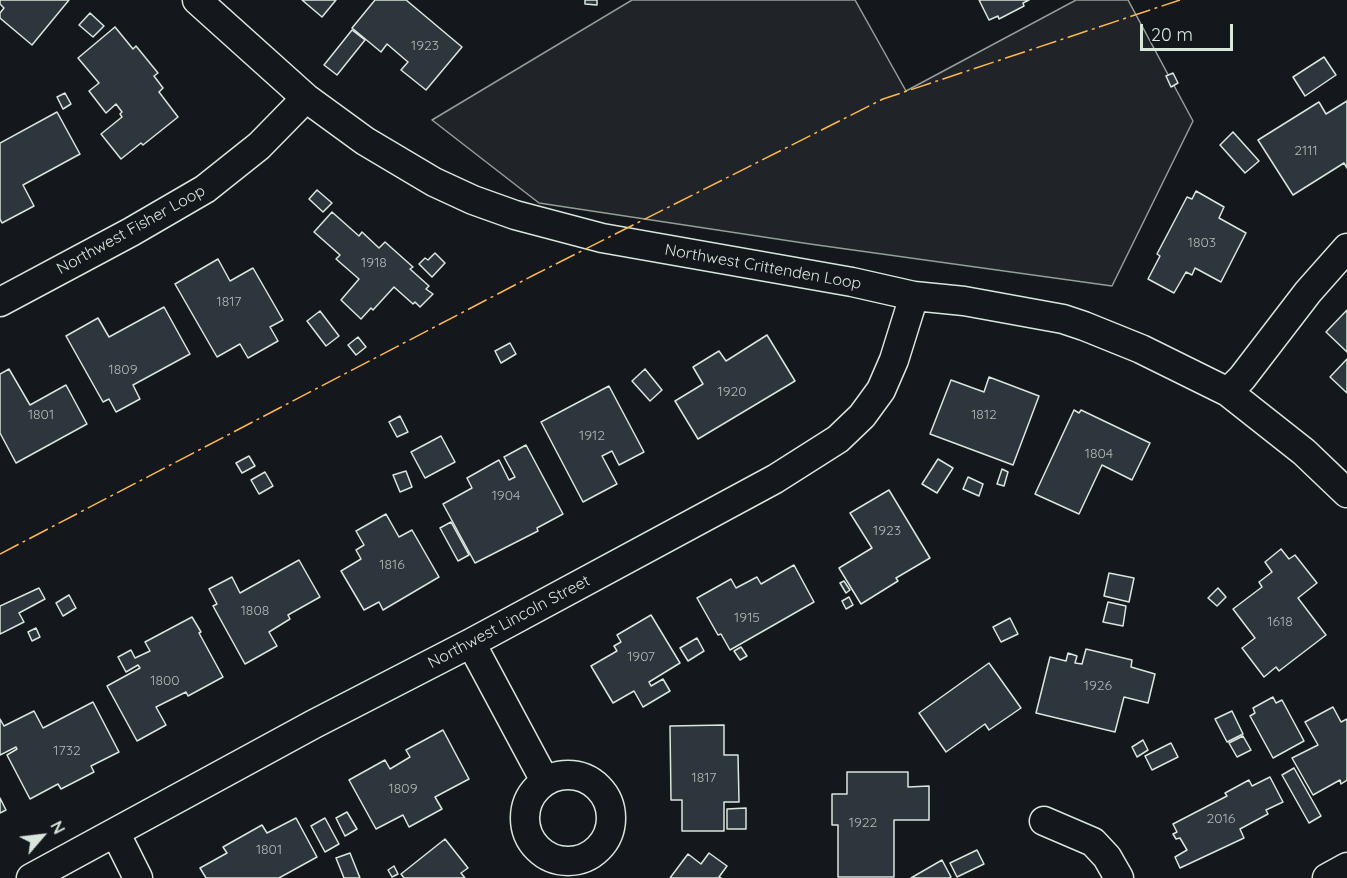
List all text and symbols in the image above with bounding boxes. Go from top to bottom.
scale bar [1143,12,1236,50]
text: 20 m [1151,23,1193,46]
house number: 1923 [411,38,439,54]
house number: 2111 [1294,143,1318,159]
street label: Northwest Fisher Loop [54,181,208,279]
house number: 1803 [1188,235,1216,251]
street label: Northwest Crittenden Loop [663,240,863,294]
house number: 1918 [361,255,387,271]
house number: 1817 [216,294,242,310]
house number: 1809 [109,362,137,378]
house number: 1920 [717,384,747,400]
house number: 1801 [28,407,54,423]
house number: 1812 [971,407,997,423]
house number: 1912 [579,428,605,444]
house number: 1804 [1085,446,1113,462]
house number: 1904 [492,488,520,504]
house number: 1923 [873,523,901,539]
house number: 1816 [379,557,405,573]
street label: Northwest Lincoln Street [425,571,593,673]
house number: 1808 [241,603,269,619]
house number: 1915 [734,610,760,626]
house number: 1618 [1267,614,1293,630]
house number: 1907 [627,649,655,665]
house number: 1800 [150,673,180,689]
house number: 1926 [1084,678,1112,694]
house number: 1732 [53,743,81,759]
house number: 1817 [691,770,717,786]
house number: 1809 [389,781,417,797]
north arrow [12,806,72,866]
house number: 2016 [1207,811,1235,827]
house number: 1922 [849,815,877,831]
text: N [46,818,69,837]
house number: 1801 [256,842,282,858]

